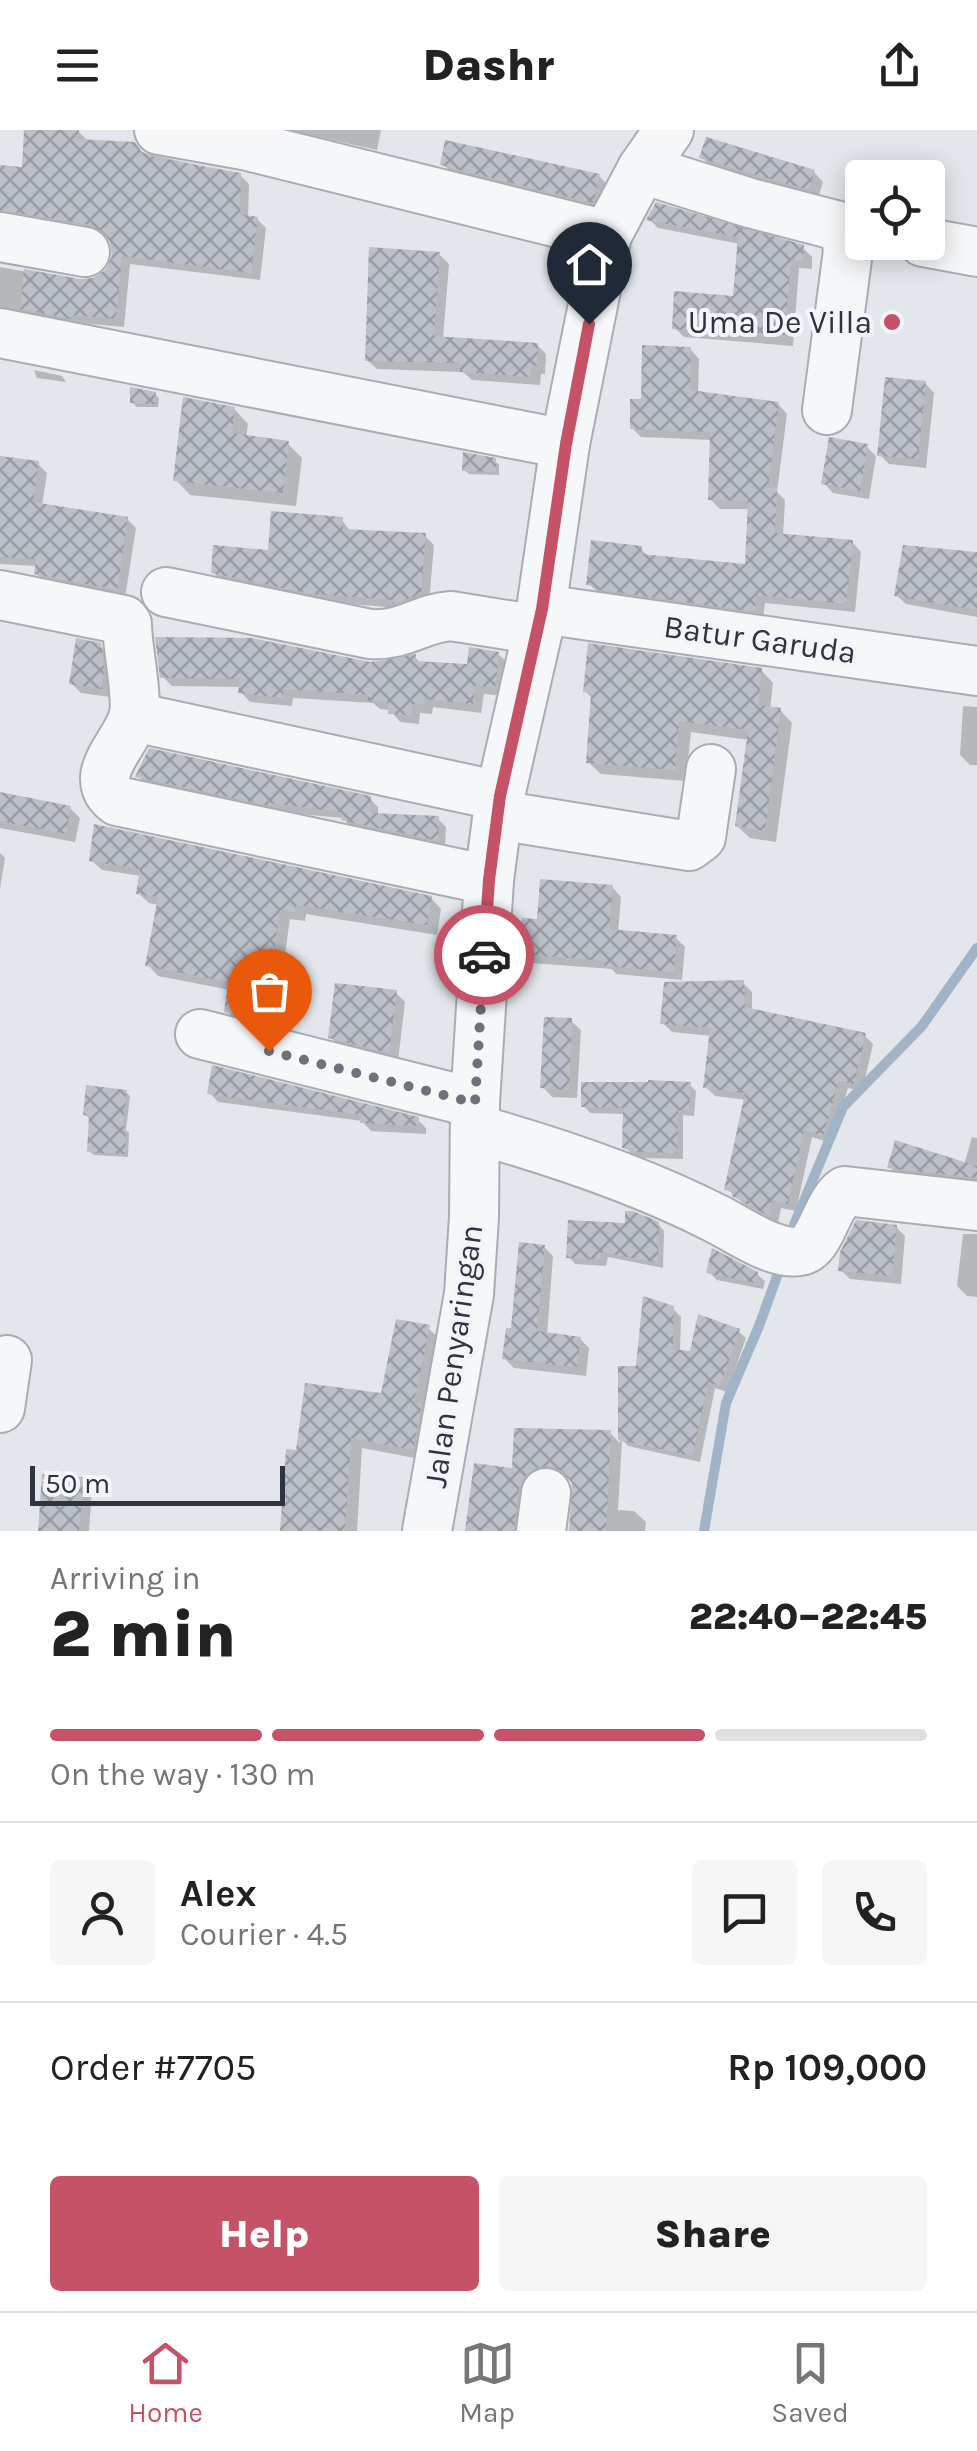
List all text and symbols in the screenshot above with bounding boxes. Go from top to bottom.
icon: menu [50,38,105,93]
icon: share [872,38,927,93]
text: Dashr [422,39,555,91]
map controls [845,160,945,260]
button: locate [845,160,945,260]
pin [547,222,632,325]
icon: home [562,237,617,292]
place label: Uma De Villa [688,304,872,341]
marker: Uma De Villa [881,311,903,333]
street label: Batur Garuda [661,608,858,671]
courier [434,905,534,1005]
icon: car [457,928,512,983]
pin [227,949,312,1052]
icon: bag [242,964,297,1019]
street label: Jalan Penyaringan [417,1222,490,1490]
scale bar [30,1461,285,1506]
text: 50 m [45,1467,110,1500]
text: Arriving in [50,1560,201,1597]
text: 22:40–22:45 [689,1594,927,1639]
text: 2 min [50,1596,236,1672]
text: On the way · 130 m [50,1756,316,1793]
button: person [50,1860,155,1965]
button: chat [692,1860,797,1965]
button: phone [822,1860,927,1965]
text: Alex [180,1871,257,1916]
text: Courier · 4.5 [180,1916,348,1953]
text: Order #7705 [50,2045,257,2090]
text: Rp 109,000 [727,2045,927,2090]
button: Help [50,2176,479,2291]
button: Share [499,2176,927,2291]
tab: Home [128,2336,203,2429]
tab: Map [459,2336,515,2429]
tab: Saved [771,2336,849,2429]

